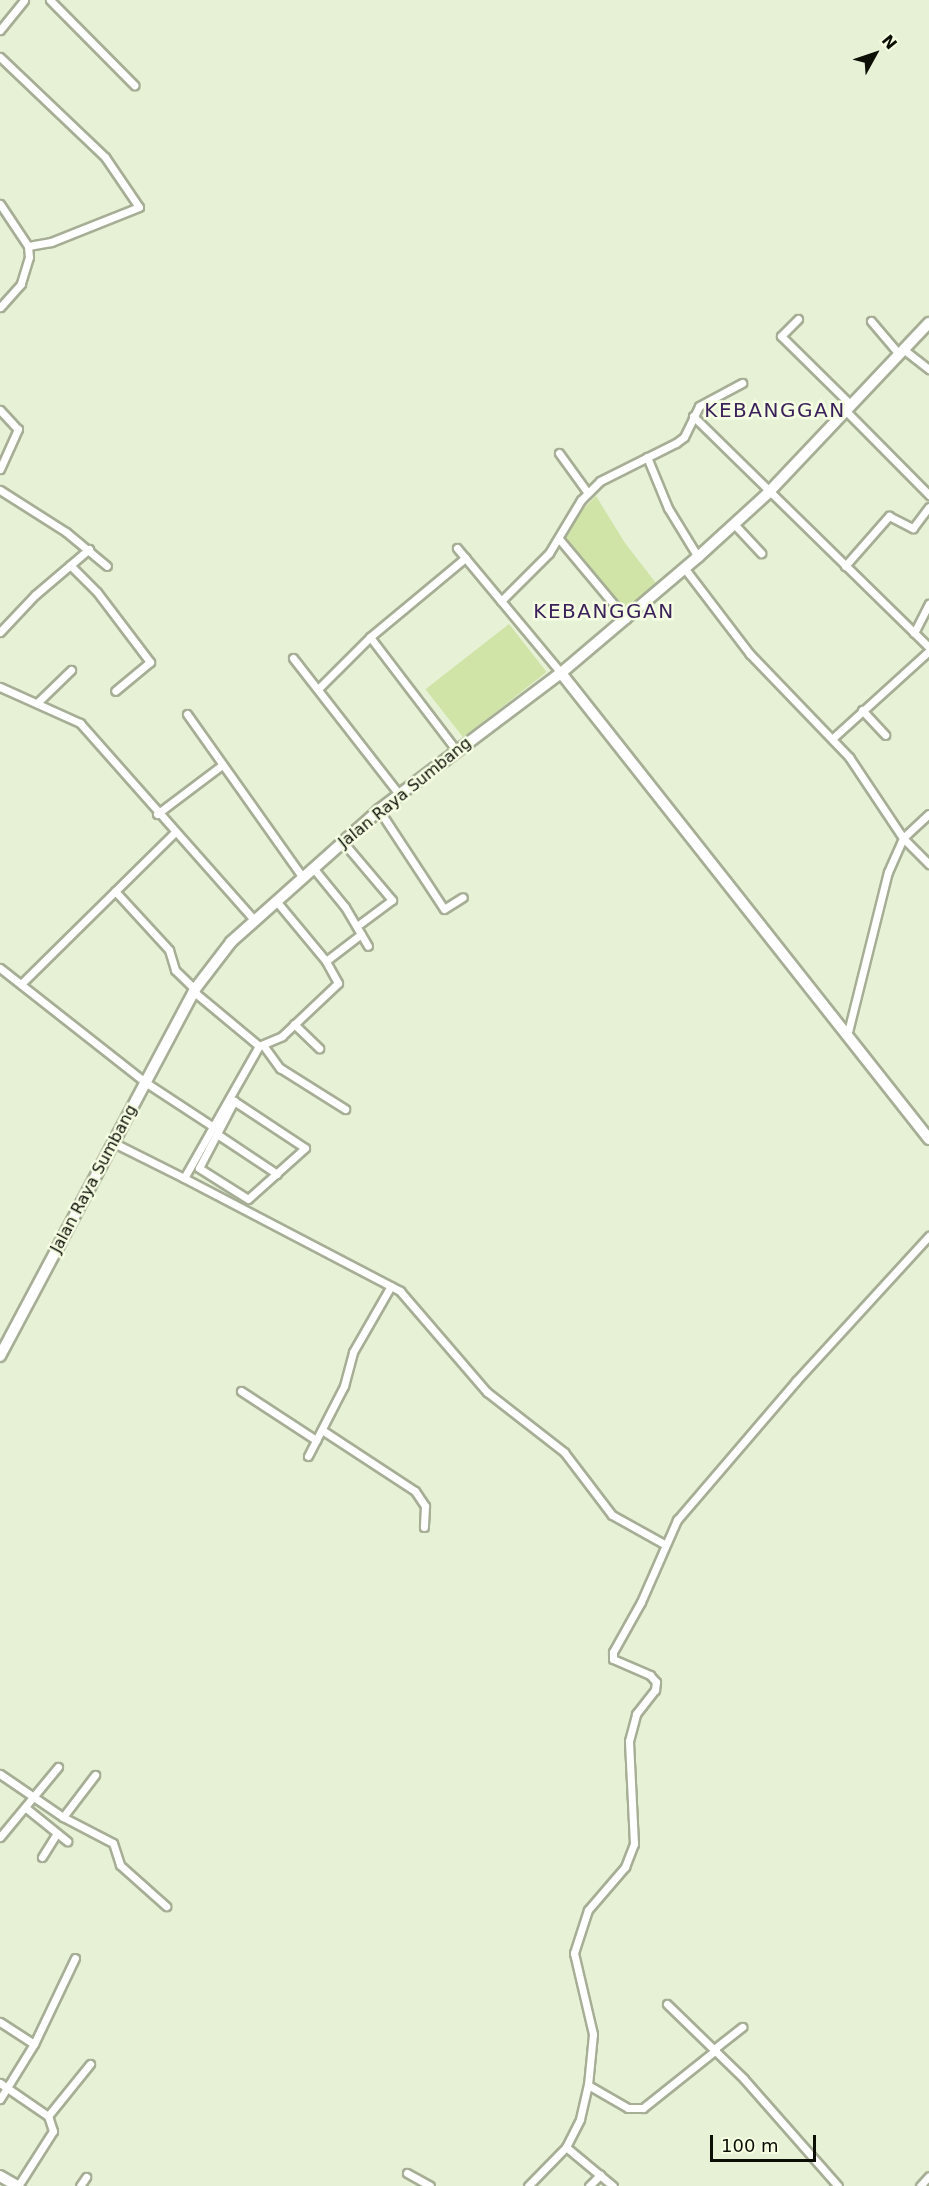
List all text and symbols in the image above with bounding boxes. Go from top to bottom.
north arrow [845,24,905,84]
text: N [878,31,901,53]
district label: KEBANGGAN [704,398,846,422]
district label: KEBANGGAN [533,599,675,623]
street label: Jalan Raya Sumbang [335,734,475,852]
street label: Jalan Raya Sumbang [47,1102,141,1256]
scale bar [713,2123,820,2161]
text: 100 m [721,2135,779,2156]

